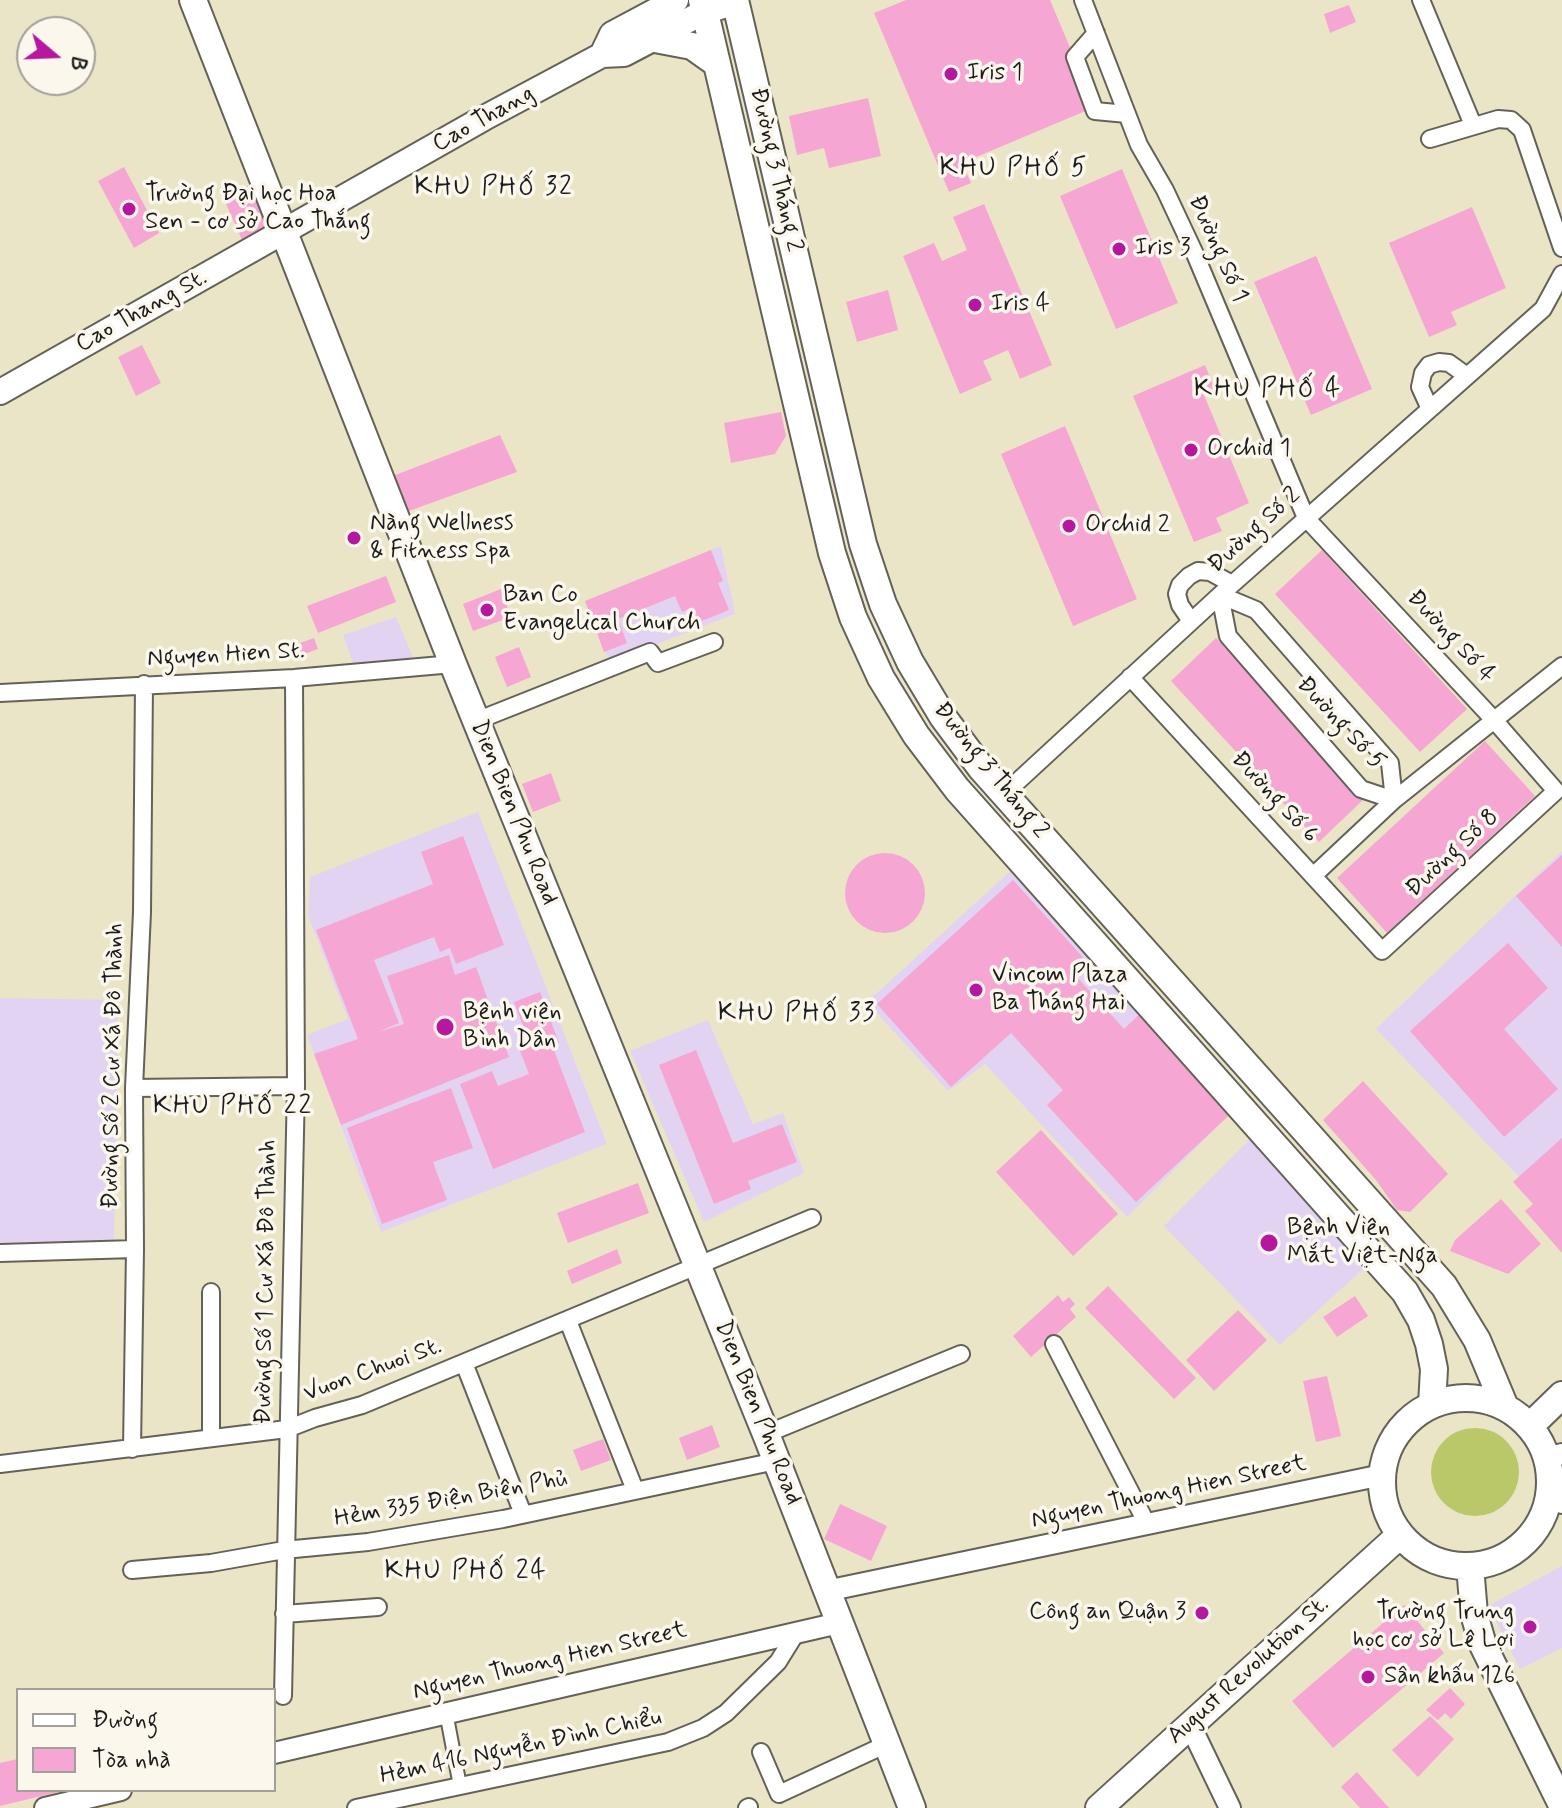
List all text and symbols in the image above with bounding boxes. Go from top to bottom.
north arrow [16,16,96,96]
text: B [61,52,92,74]
place label: Iris 1 [967,60,1023,88]
marker: Iris 1 [942,65,960,83]
street label: Cao Thang [428,80,540,160]
street label: Đường 3 Tháng 2 [742,85,808,255]
district label: KHU PHỐ 5 [942,154,1086,186]
district label: KHU PHỐ 32 [416,173,572,205]
place label: Trường Đại học Hoa Sen - cơ sở Cao Thắng [145,181,371,237]
street label: Đường Số 1 [1181,191,1253,307]
marker: Trường Đại học Hoa Sen - cơ sở Cao Thắng [120,200,138,218]
place label: Iris 3 [1135,235,1191,263]
marker: Iris 3 [1110,240,1128,258]
street label: Cao Thang St. [71,264,213,360]
place label: Iris 4 [991,291,1050,319]
marker: Iris 4 [966,296,984,314]
district label: KHU PHỐ 4 [1196,375,1340,407]
place label: Orchid 1 [1207,436,1290,464]
marker: Orchid 1 [1182,441,1200,459]
street label: Đường Số 2 [1203,482,1307,580]
place label: Nàng Wellness & Fitness Spa [370,510,513,566]
place label: Orchid 2 [1085,512,1170,540]
marker: Orchid 2 [1060,517,1078,535]
marker: Nàng Wellness & Fitness Spa [345,529,363,547]
place label: Ban Co Evangelical Church [503,582,701,638]
street label: Đường Số 4 [1400,584,1500,690]
marker: Ban Co Evangelical Church [478,601,496,619]
street label: Nguyen Hien St. [147,637,305,675]
street label: Đường Số 5 [1289,671,1391,777]
street label: Đường 3 Tháng 2 [926,697,1054,845]
street label: Dien Bien Phu Road [463,717,563,909]
street label: Đường Số 6 [1224,746,1324,850]
street label: Đường Số 8 [1401,804,1505,904]
street label: Ðường Số 2 Cư Xá Đô Thành [97,923,131,1209]
place label: Vincom Plaza Ba Tháng Hai [992,962,1128,1018]
marker: Vincom Plaza Ba Tháng Hai [967,981,985,999]
place label: Bệnh viện Bình Dân [463,999,562,1055]
district label: KHU PHỐ 33 [721,999,873,1031]
marker: Bệnh viện Bình Dân [434,1016,456,1038]
district label: KHU PHỐ 22 [155,1092,311,1124]
street label: Ðường Số 1 Cư Xá Đô Thành [250,1139,284,1425]
place label: Bệnh Viện Mắt Việt-Nga [1287,1215,1438,1271]
marker: Bệnh Viện Mắt Việt-Nga [1258,1232,1280,1254]
street label: Dien Bien Phu Road [707,1317,807,1509]
street label: Vuon Chuoi St. [300,1333,446,1409]
street label: Nguyen Thuong Hien Street [1029,1450,1309,1536]
street label: Hẻm 335 Điện Biên Phủ [332,1465,570,1535]
district label: KHU PHỐ 24 [387,1557,545,1589]
street label: August Revolution St. [1162,1591,1336,1751]
place label: Công an Quận 3 [1029,1599,1186,1627]
place label: Trường Trung học cơ sở Lê Lợi [1353,1599,1514,1655]
marker: Công an Quận 3 [1193,1604,1211,1622]
street label: Nguyen Thuong Hien Street [410,1616,690,1708]
marker: Trường Trung học cơ sở Lê Lợi [1521,1618,1539,1636]
place label: Sân khấu 126 [1384,1663,1515,1691]
marker: Sân khấu 126 [1359,1668,1377,1686]
legend [16,1688,276,1792]
street label: Hẻm 416 Nguyễn Ðình Chiểu [378,1704,664,1792]
text: Đường [92,1705,158,1736]
text: Tòa nhà [92,1745,171,1776]

